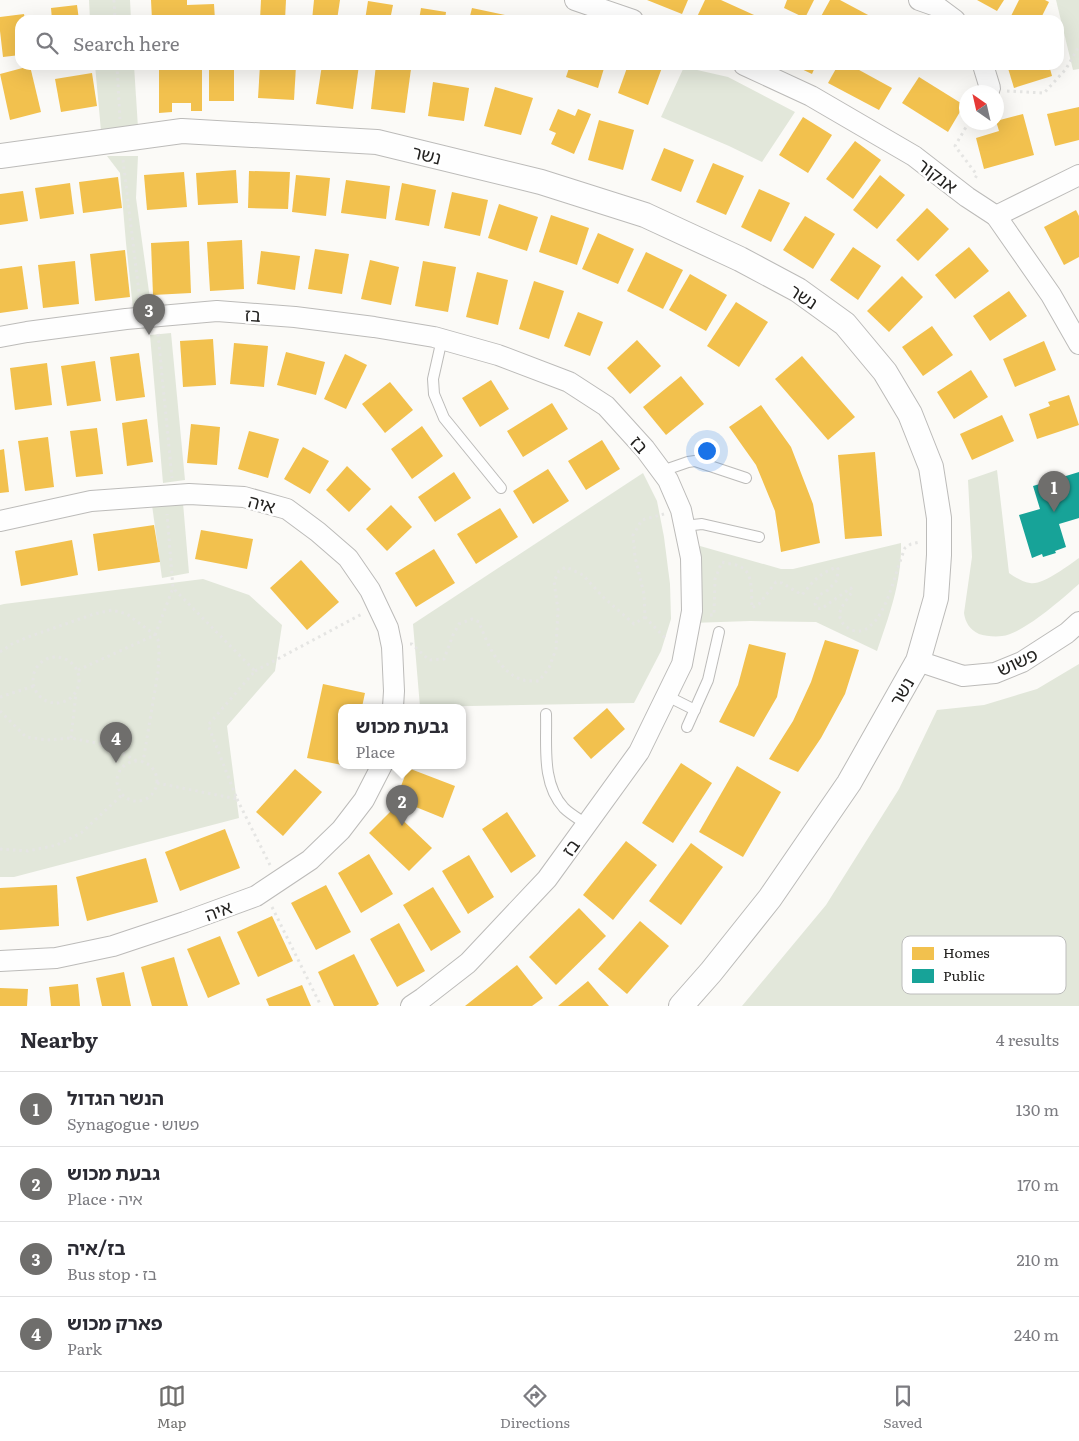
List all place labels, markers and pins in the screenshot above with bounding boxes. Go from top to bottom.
pin: 3 [133,294,165,335]
pin: 1 [1038,471,1070,512]
pin: 4 [100,722,132,763]
pin: 2 [386,785,418,826]

